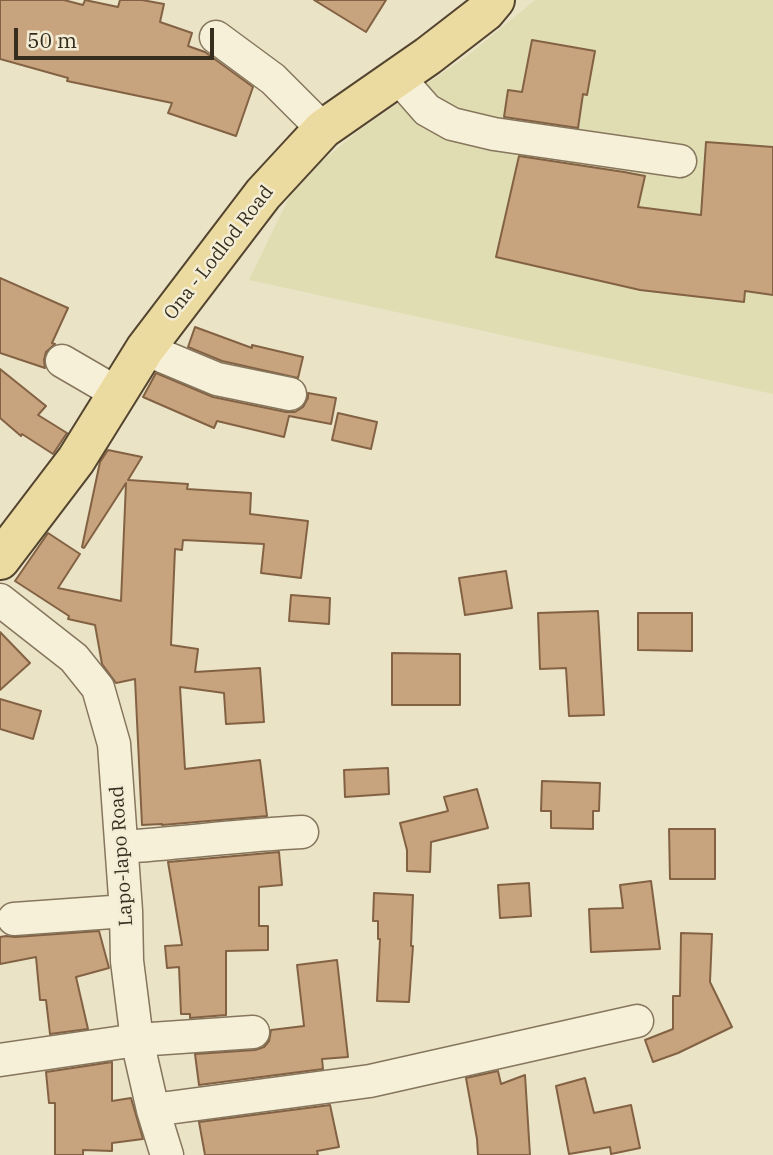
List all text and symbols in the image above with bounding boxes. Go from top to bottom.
scale bar [18,14,217,58]
text: 50 m [27,26,77,54]
street label: Ona - Lodlod Road [160,181,278,325]
street label: Lapo-lapo Road [106,785,138,927]

